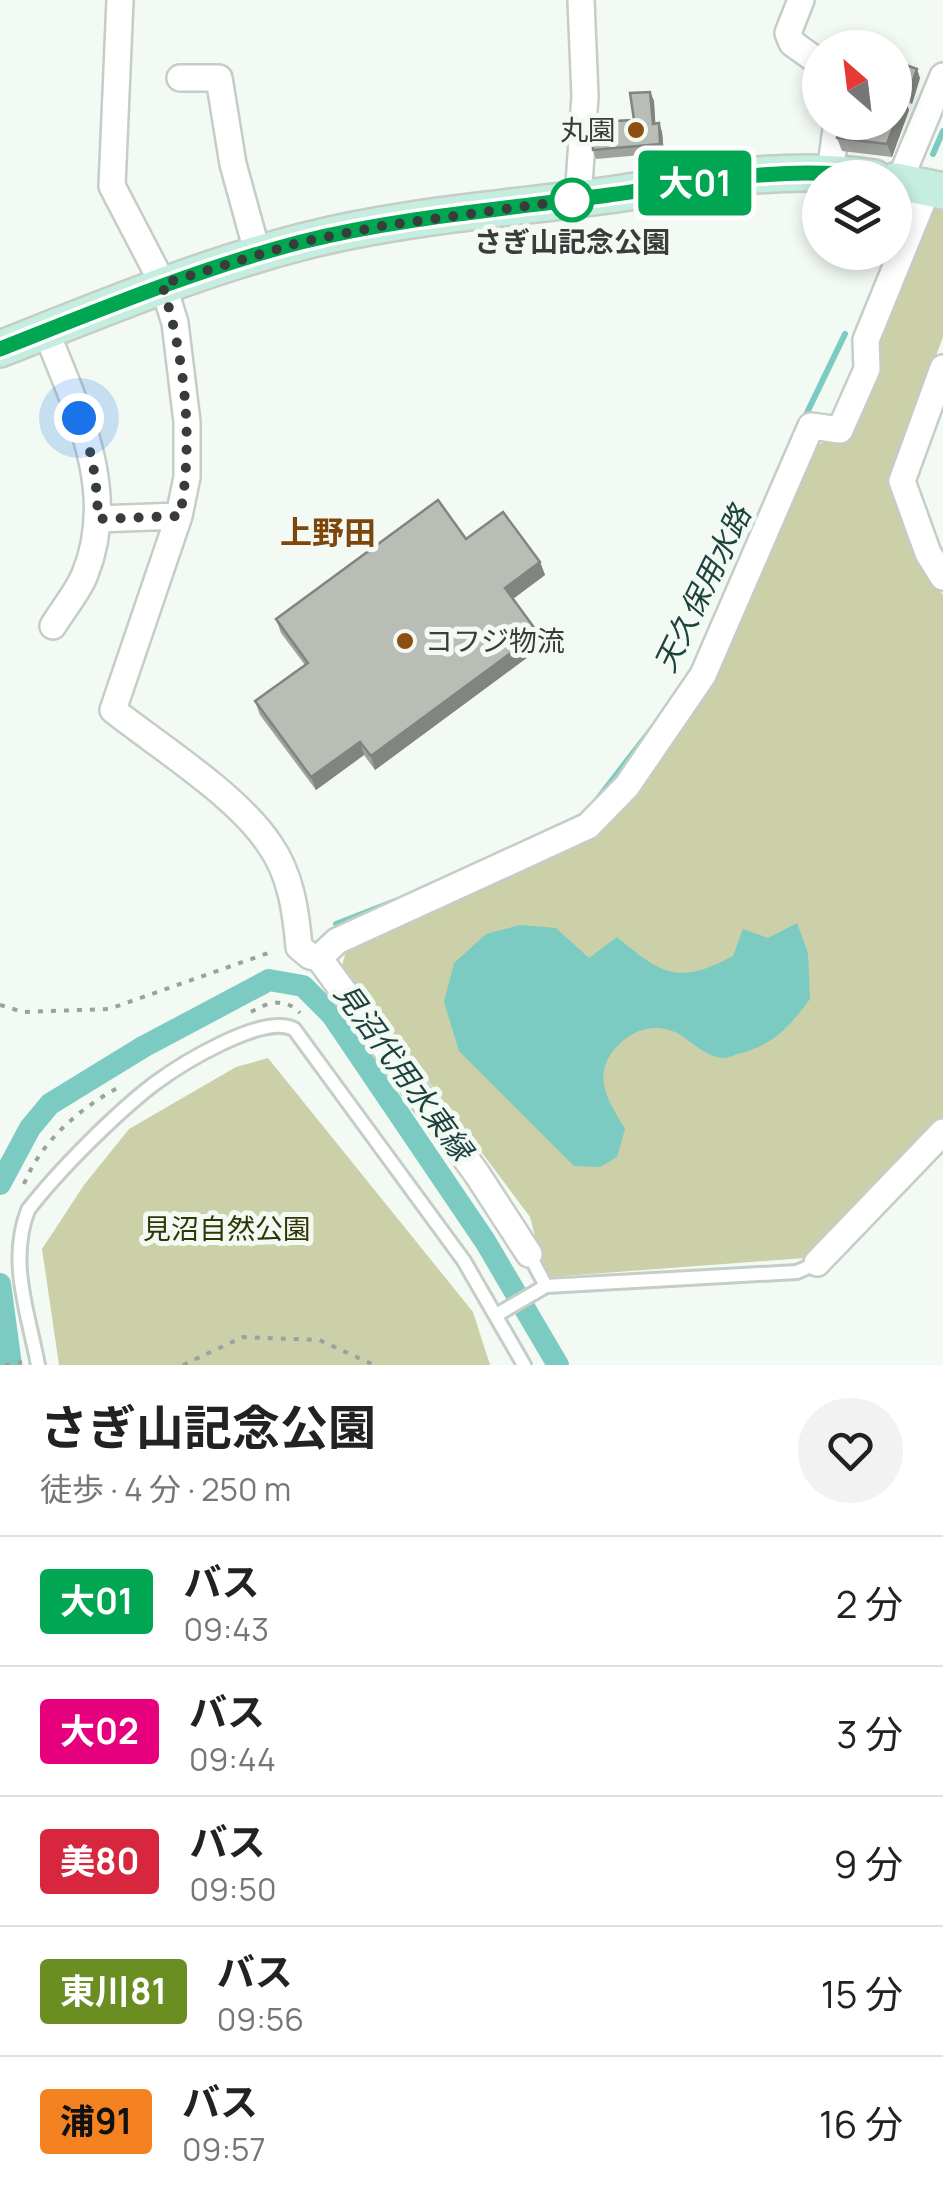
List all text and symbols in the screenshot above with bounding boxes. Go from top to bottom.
north arrow [802,30,912,140]
map controls [802,30,912,270]
place label: 丸園 [560,110,616,148]
marker: 丸園 [625,119,647,141]
line badge: 大01 [638,150,752,216]
text: 大01 [658,159,732,207]
button: layers [802,160,912,270]
marker: さぎ山記念公園 [551,179,593,221]
place label: さぎ山記念公園 [474,222,670,260]
your location [54,393,104,443]
water label: 天久保用水路 [644,496,761,678]
district label: 上野田 [280,510,376,554]
place label: コフジ物流 [425,621,565,659]
marker: コフジ物流 [394,630,416,652]
water label: 見沼代用水東縁 [326,974,484,1171]
park label: 見沼自然公園 [143,1209,311,1247]
text: さぎ山記念公園 [40,1394,376,1459]
button: heart [798,1398,903,1503]
text: 徒歩 · 4 分 · 250 m [40,1467,291,1511]
text: バス [183,1555,259,1607]
text: 大01 [60,1577,133,1625]
text: 2 分 [836,1577,903,1629]
text: 09:43 [183,1607,269,1651]
text: バス [189,1685,265,1737]
text: 大02 [60,1707,139,1755]
text: 3 分 [836,1707,903,1759]
text: 09:44 [189,1737,276,1781]
text: バス [189,1815,265,1867]
text: 美80 [60,1837,139,1885]
text: 9 分 [834,1837,903,1889]
text: 09:50 [189,1867,276,1911]
text: バス [217,1945,293,1997]
text: 東川81 [60,1967,167,2015]
text: 15 分 [821,1967,903,2019]
text: 09:56 [217,1997,304,2041]
text: バス [182,2075,258,2127]
text: 浦91 [60,2097,132,2145]
text: 16 分 [819,2097,903,2149]
text: 09:57 [182,2127,266,2171]

